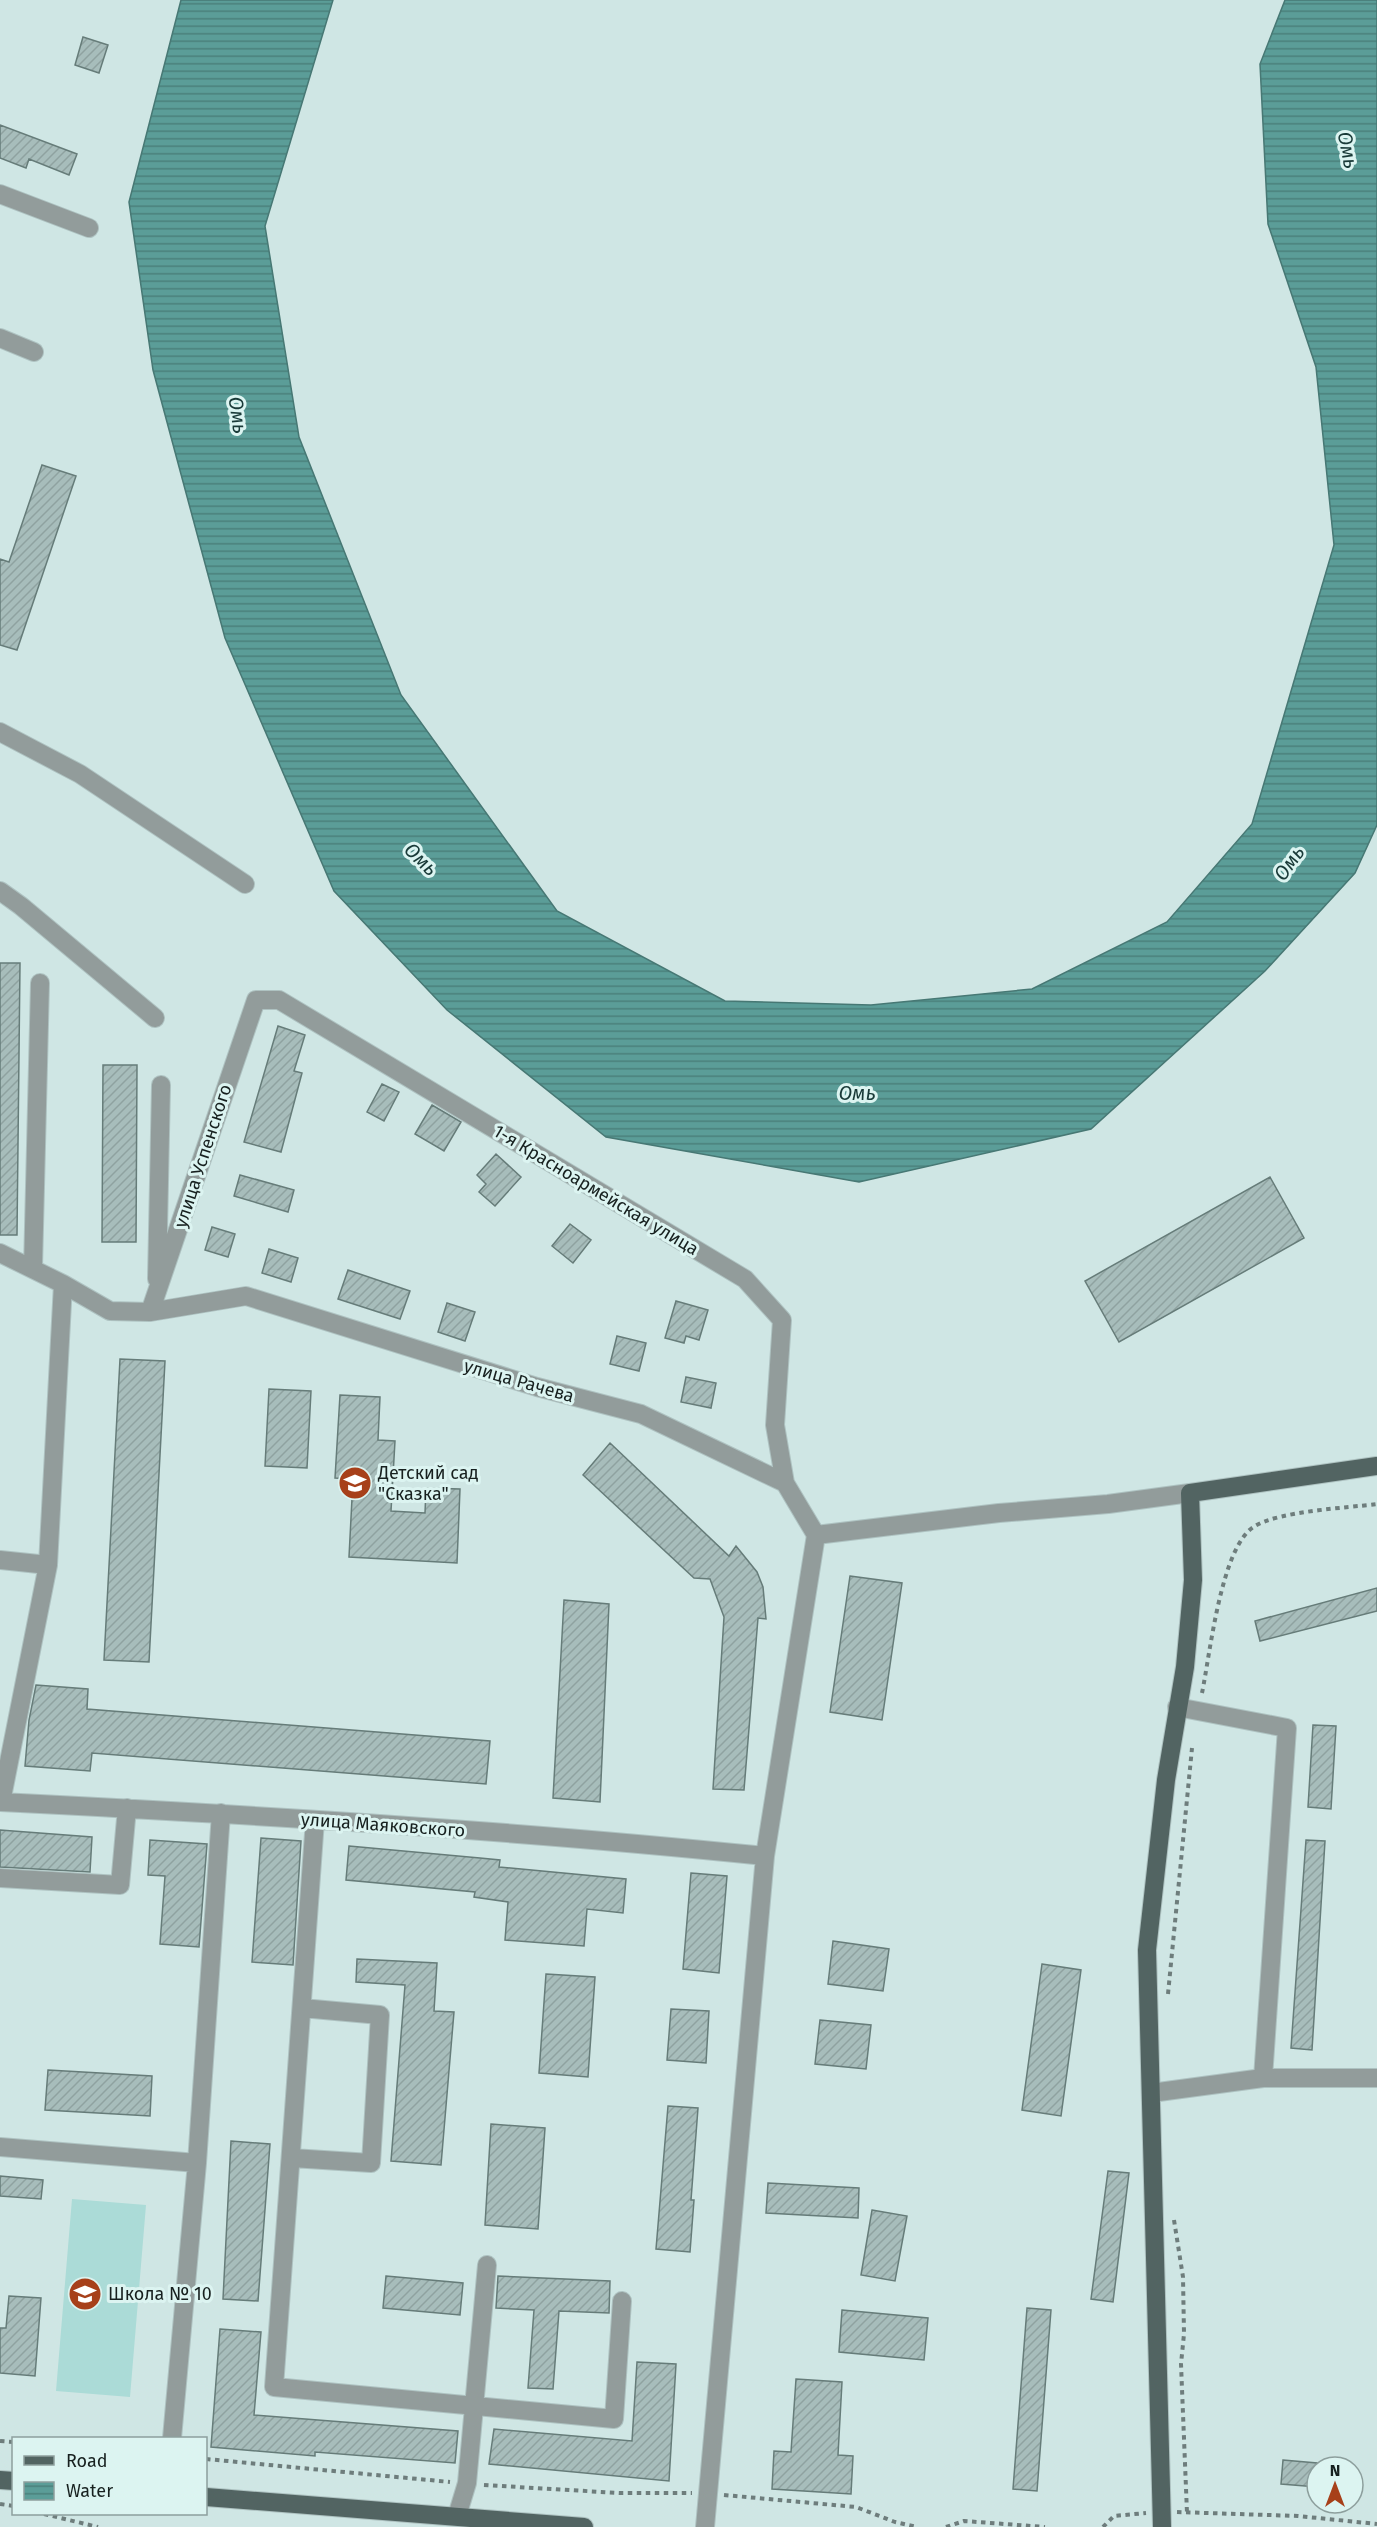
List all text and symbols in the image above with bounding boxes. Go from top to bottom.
water label: Омь [1333,129,1363,171]
water label: Омь [224,395,252,435]
water label: Омь [399,837,443,881]
water label: Омь [1268,841,1310,885]
street label: улица Успенского [169,1081,237,1231]
water label: Омь [838,1081,876,1105]
street label: 1-я Красноармейская улица [489,1120,703,1260]
street label: улица Рачева [461,1355,577,1407]
place label: Детский сад "Сказка" [377,1462,479,1505]
school or university icon: Детский сад "Сказка" [337,1465,373,1501]
street label: улица Маяковского [300,1808,466,1842]
school or university icon: Школа № 10 [67,2276,103,2312]
place label: Школа № 10 [108,2283,212,2305]
legend [12,2437,207,2515]
text: Road [66,2450,108,2472]
north arrow [1305,2455,1365,2515]
text: N [1330,2461,1340,2480]
text: Water [66,2480,113,2502]

